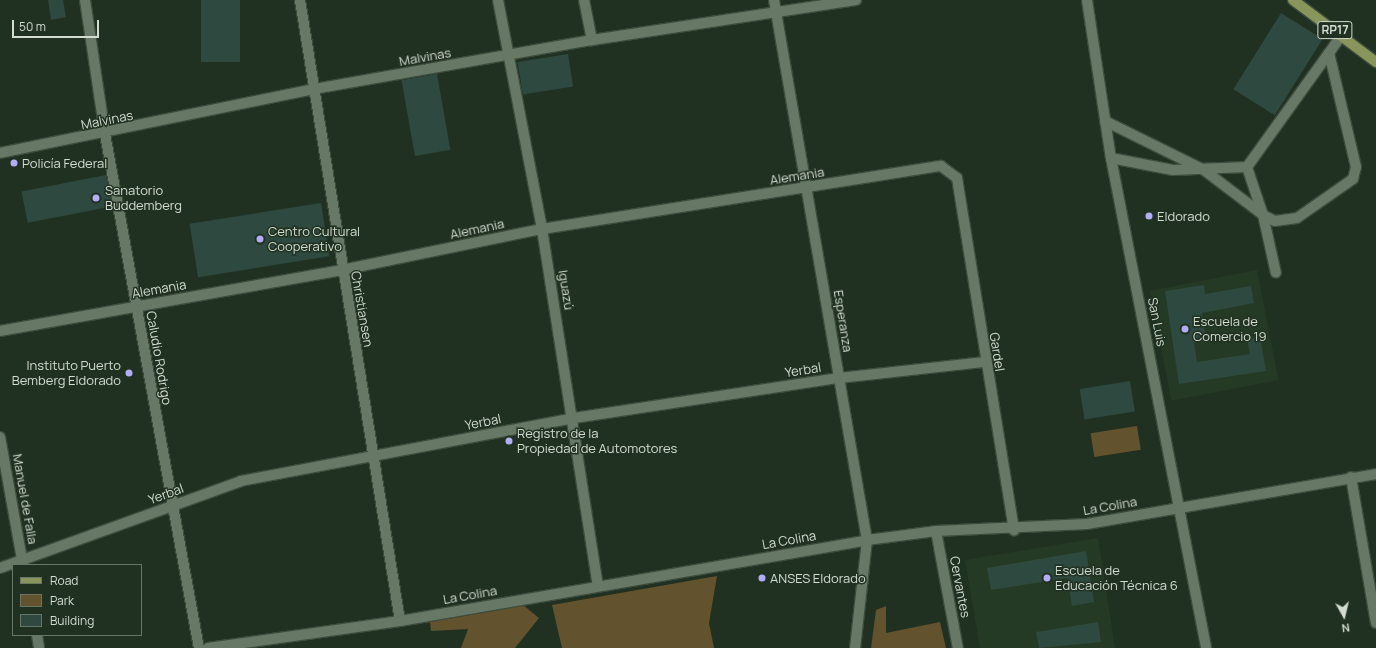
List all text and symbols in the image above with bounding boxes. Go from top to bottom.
scale bar [14,12,101,38]
text: 50 m [19,18,46,35]
road number: RP17 [1317,20,1353,40]
street label: Malvinas [398,45,452,69]
street label: Malvinas [80,107,134,133]
place label: Policía Federal [22,155,107,171]
marker: Policía Federal [9,158,19,168]
street label: Alemania [769,164,825,188]
place label: Sanatorio Buddemberg [105,183,182,214]
marker: Sanatorio Buddemberg [90,192,102,204]
place label: Eldorado [1157,208,1210,224]
marker: Eldorado [1144,211,1154,221]
street label: Alemania [449,216,505,242]
place label: Centro Cultural Cooperativo [268,224,360,255]
marker: Centro Cultural Cooperativo [255,234,265,244]
street label: Iguazú [555,269,577,311]
street label: Christiansen [348,270,376,348]
street label: Alemania [131,277,187,301]
street label: Esperanza [830,289,856,353]
street label: San Luis [1145,296,1169,348]
street label: Caludio Rodrigo [143,310,175,406]
place label: Escuela de Comercio 19 [1193,314,1267,345]
marker: Escuela de Comercio 19 [1180,324,1190,334]
street label: Gardel [986,331,1008,373]
place label: Instituto Puerto Bemberg Eldorado [12,358,121,389]
street label: Yerbal [784,359,822,381]
marker: Instituto Puerto Bemberg Eldorado [124,368,134,378]
street label: Yerbal [464,411,502,433]
place label: Registro de la Propiedad de Automotores [517,426,677,457]
marker: Registro de la Propiedad de Automotores [504,436,514,446]
street label: Manuel de Falla [9,453,41,545]
street label: Yerbal [146,480,186,508]
street label: La Colina [1082,494,1138,518]
street label: La Colina [761,528,817,552]
street label: Cervantes [946,555,974,619]
place label: Escuela de Educación Técnica 6 [1055,563,1178,594]
legend [12,564,142,636]
place label: ANSES Eldorado [770,570,866,586]
text: Road [50,572,78,589]
marker: ANSES Eldorado [757,573,767,583]
marker: Escuela de Educación Técnica 6 [1042,573,1052,583]
street label: La Colina [442,583,498,607]
text: Park [50,592,74,609]
north arrow [1324,596,1364,636]
text: Building [50,612,94,629]
text: N [1341,620,1351,636]

